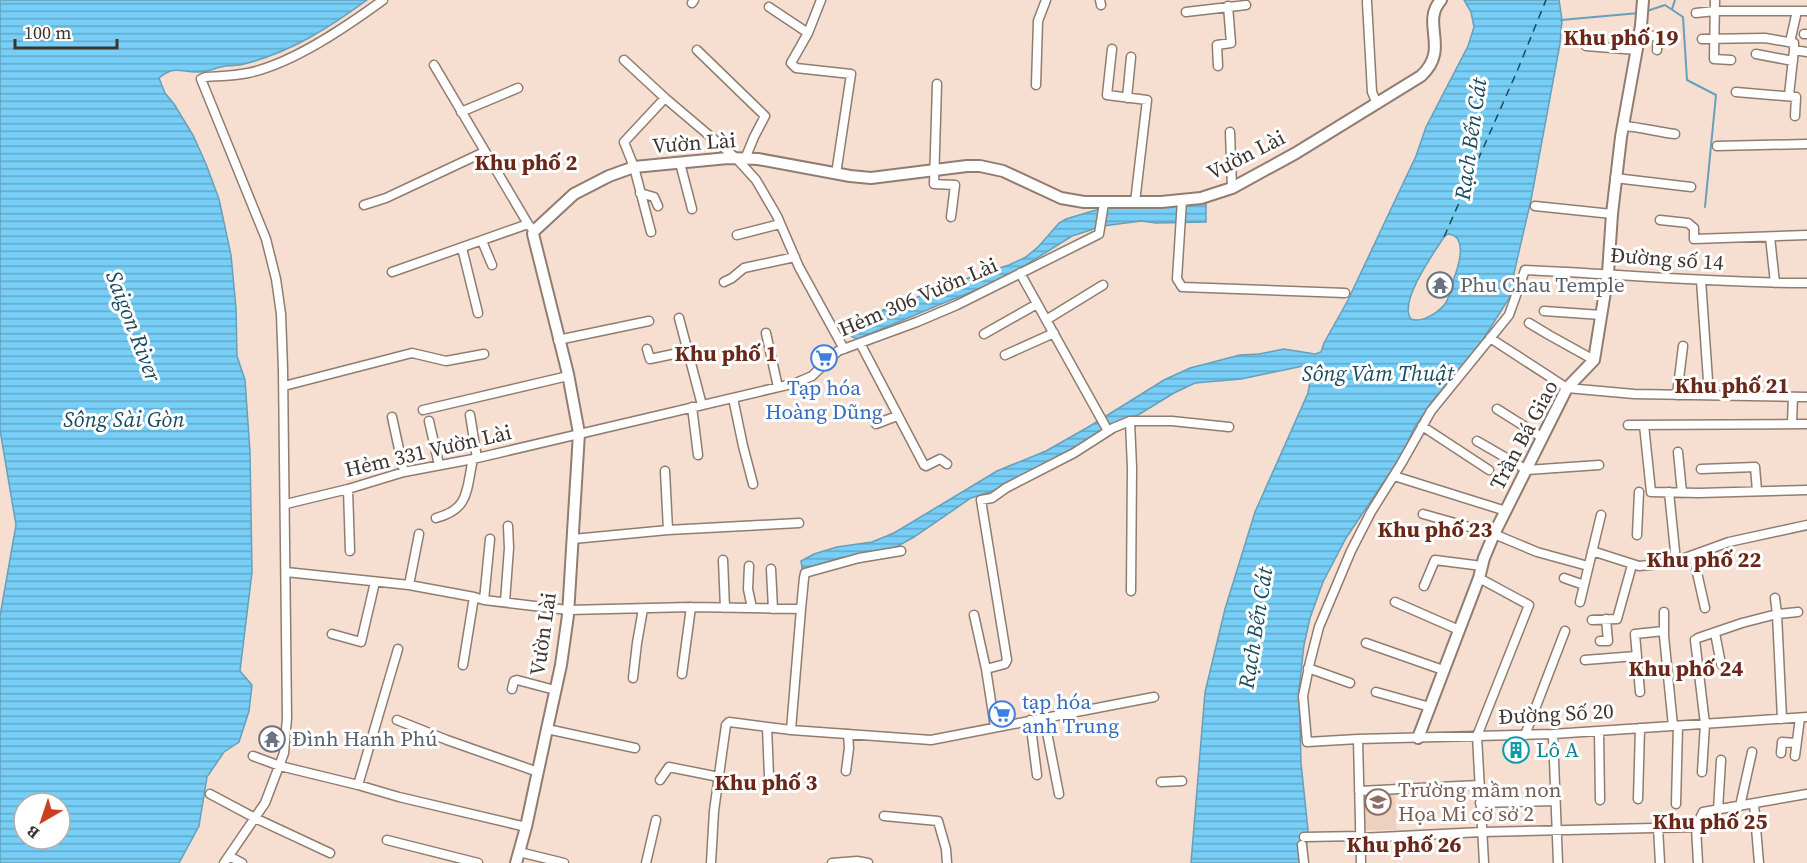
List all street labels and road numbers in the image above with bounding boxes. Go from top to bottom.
street label: Vườn Lài [1202,123,1290,186]
street label: Vườn Lài [651,125,737,160]
street label: Đường số 14 [1609,240,1725,277]
street label: Hẻm 306 Vườn Lài [834,250,1002,343]
street label: Trần Bá Giao [1482,375,1565,495]
street label: Hẻm 331 Vườn Lài [342,417,514,484]
street label: Vườn Lài [522,590,563,677]
street label: Đường Số 20 [1498,696,1614,731]

